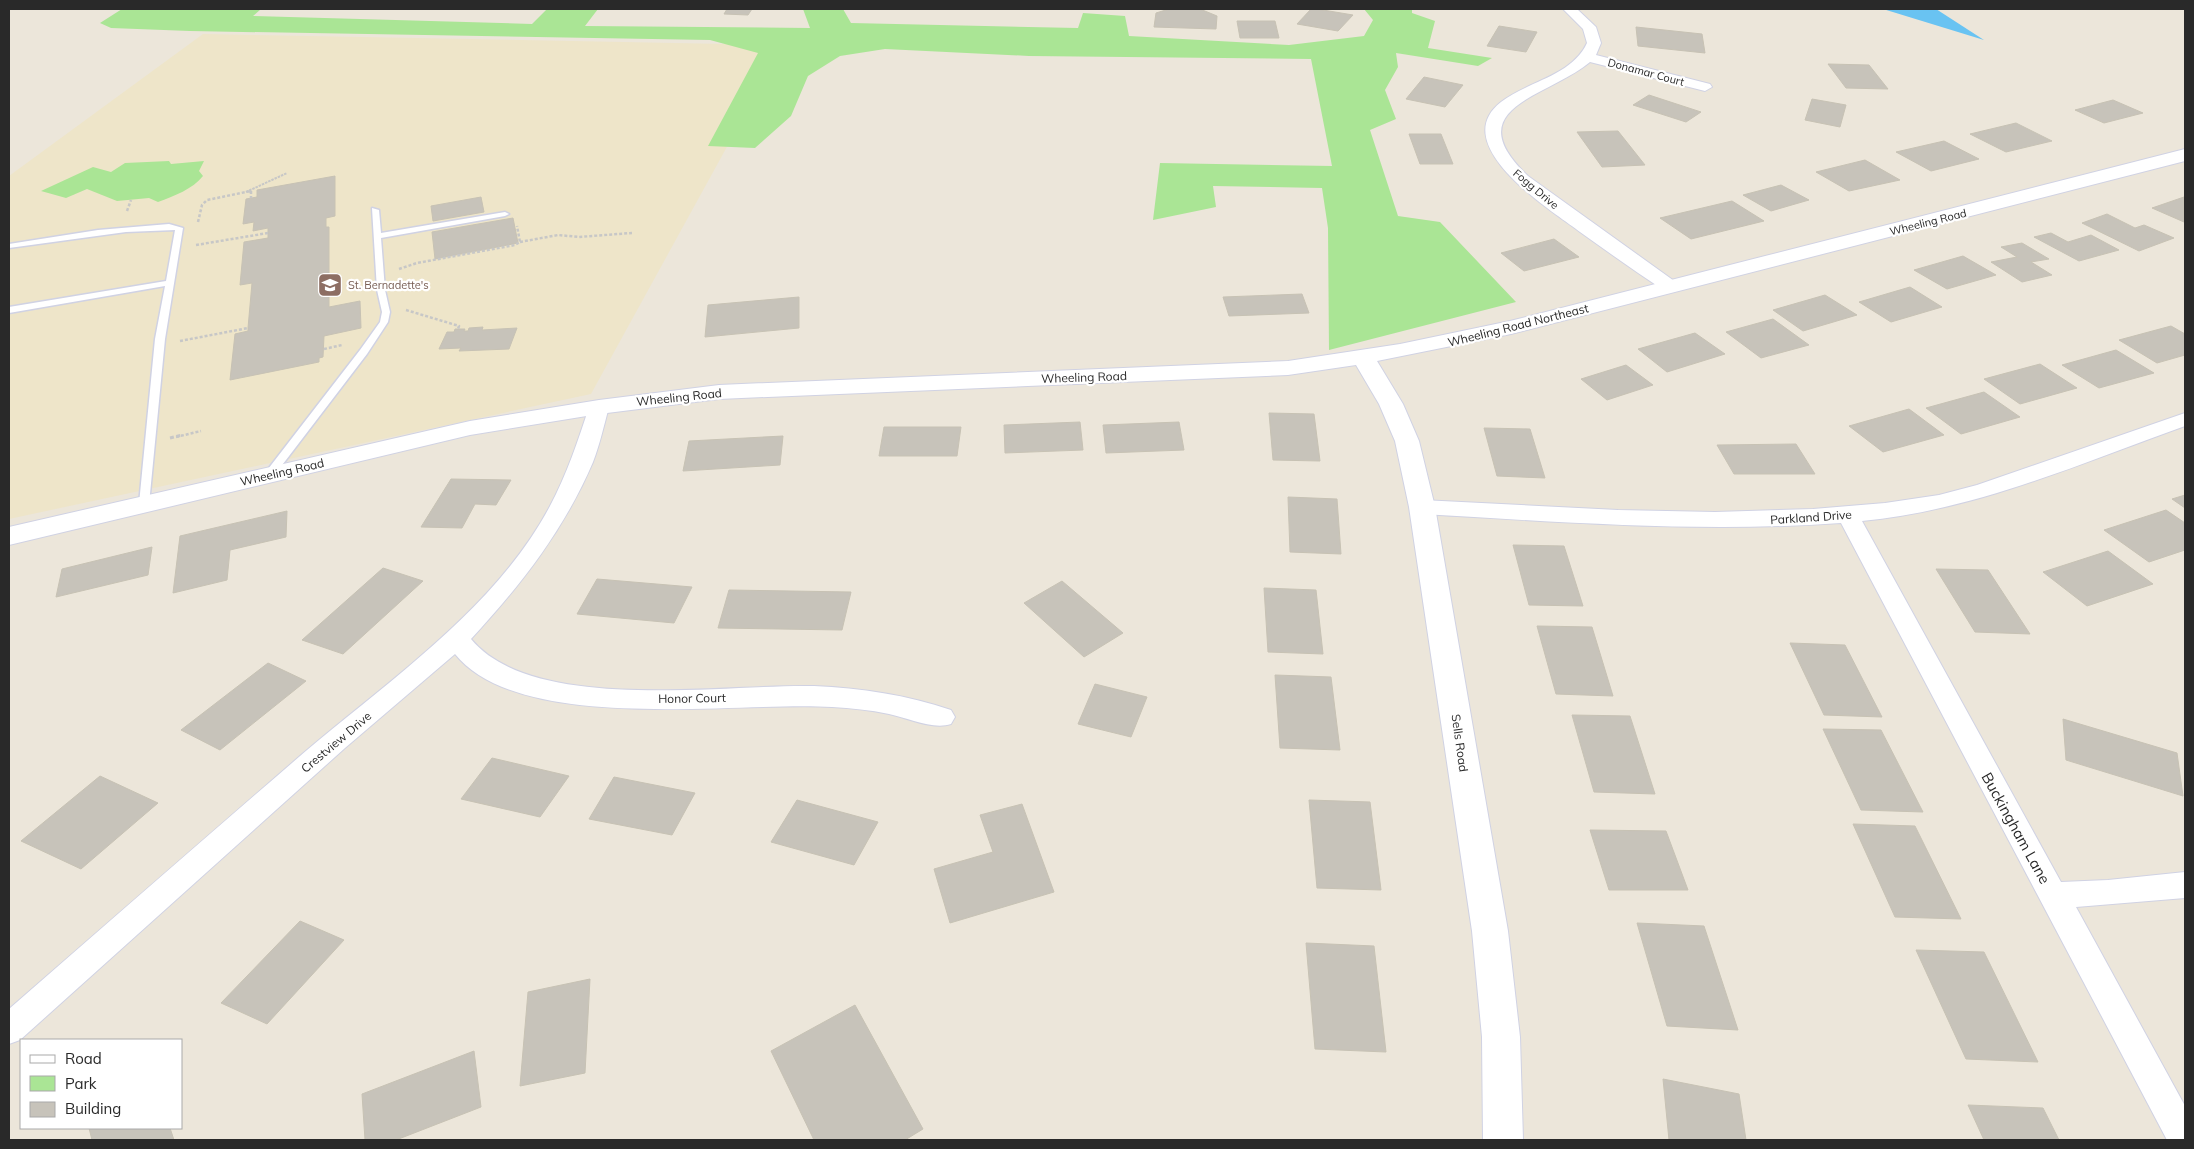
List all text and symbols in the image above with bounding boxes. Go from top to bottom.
street label: Donamar Court [1606,55,1686,89]
street label: Fogg Drive [1510,166,1562,212]
street label: Wheeling Road [1888,206,1968,238]
school or university icon: St. Bernadette's [317,272,343,298]
place label: St. Bernadette's [348,278,429,292]
street label: Wheeling Road Northeast [1446,300,1590,350]
street label: Wheeling Road [1041,368,1127,386]
street label: Wheeling Road [635,385,723,409]
street label: Wheeling Road [238,455,326,489]
street label: Parkland Drive [1770,507,1852,527]
street label: Honor Court [658,690,726,706]
street label: Crestview Drive [298,708,374,776]
street label: Sells Road [1449,713,1471,773]
street label: Buckingham Lane [1978,769,2054,887]
legend [20,1039,182,1129]
text: Road [65,1049,102,1068]
text: Park [65,1074,97,1093]
text: Building [65,1099,121,1118]

